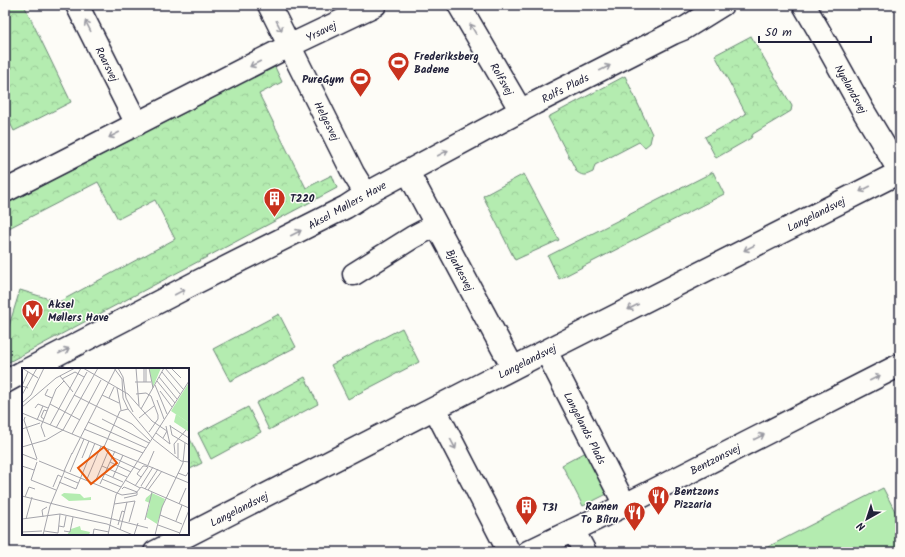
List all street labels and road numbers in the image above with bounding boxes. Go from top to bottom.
street label: Yrsavej [303,16,341,47]
street label: Roarsvej [90,44,123,86]
street label: Rolfsvej [485,60,518,100]
street label: Nyelandsvej [829,62,872,118]
street label: Rolfs Plads [538,69,593,109]
street label: Helgesvej [308,99,344,145]
street label: Aksel Møllers Have [305,177,390,235]
street label: Langelandsvej [784,192,850,237]
street label: Bjarkesvej [440,246,478,296]
street label: Langelandsvej [495,339,561,384]
street label: Langelands Plads [558,389,610,468]
street label: Bentzonsvej [687,439,745,480]
street label: Langelandsvej [207,487,273,532]

